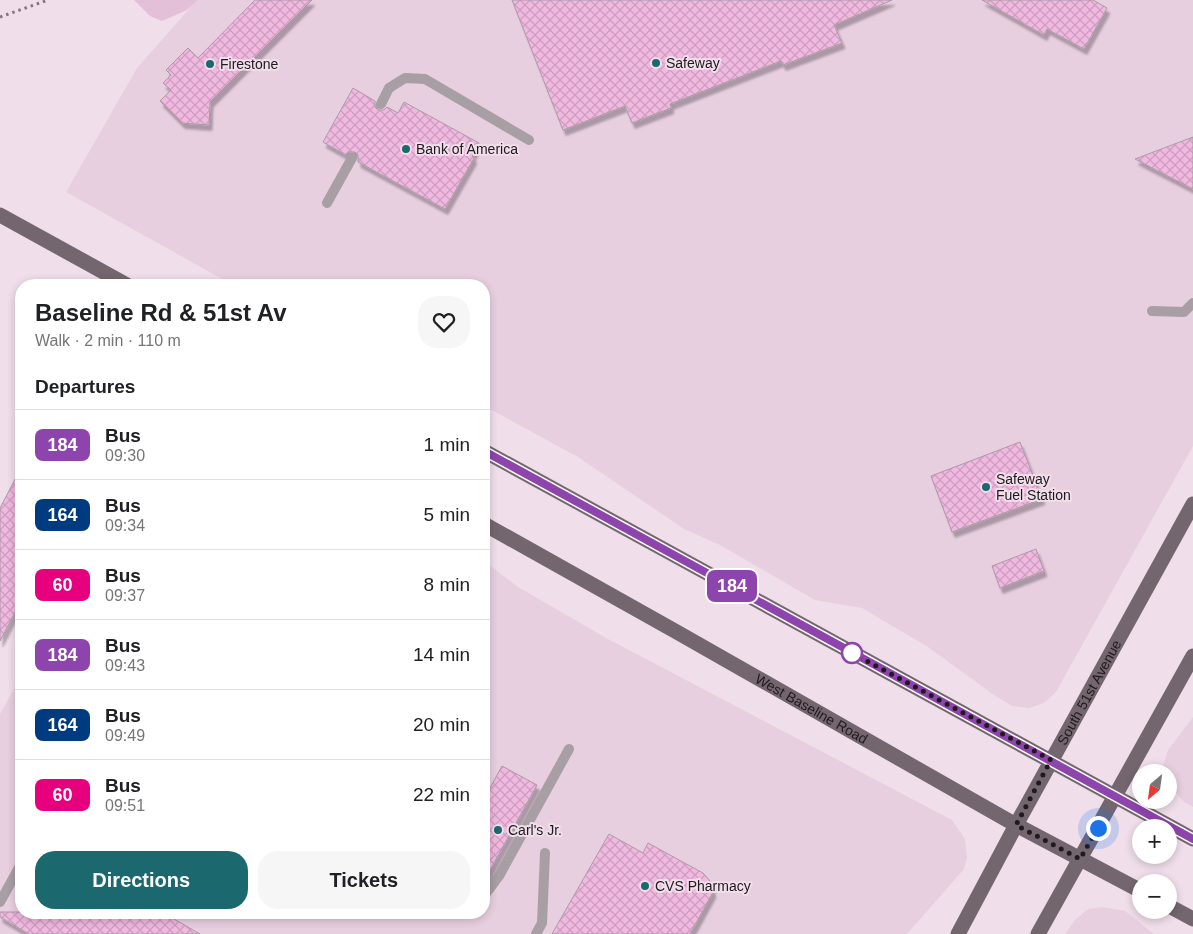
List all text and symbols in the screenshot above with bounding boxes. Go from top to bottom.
place label: Safeway [666,55,720,71]
place label: Firestone [220,56,279,72]
marker: Safeway [650,57,662,69]
marker: Firestone [204,58,216,70]
place label: Bank of America [416,141,518,157]
marker: Bank of America [400,143,412,155]
button: heart [418,296,470,348]
text: Baseline Rd & 51st Av [35,299,287,326]
text: Walk · 2 min · 110 m [35,332,181,349]
text: Departures [35,376,135,397]
text: Bus [105,425,141,446]
text: 1 min [424,434,470,455]
text: 184 [47,435,78,455]
text: 09:30 [105,447,145,464]
place label: Safeway Fuel Station [996,471,1071,503]
marker: Safeway Fuel Station [980,481,992,493]
text: Bus [105,495,141,516]
text: 5 min [424,504,470,525]
text: 164 [47,505,78,525]
text: 09:34 [105,517,145,534]
text: Bus [105,565,141,586]
line badge: 184 [703,570,761,602]
text: 8 min [424,574,470,595]
text: 60 [52,575,73,595]
text: 184 [717,576,747,596]
text: 09:37 [105,587,145,604]
text: Bus [105,635,141,656]
street label: South 51st Avenue [1054,637,1125,748]
unlabelled marker [841,642,863,664]
text: 14 min [413,644,470,665]
text: 184 [47,645,78,665]
text: 09:43 [105,657,145,674]
street label: West Baseline Road [752,670,871,747]
text: Bus [105,705,141,726]
text: 20 min [413,714,470,735]
text: 164 [47,715,78,735]
text: 09:49 [105,727,145,744]
north arrow [1132,764,1178,809]
map controls [1132,764,1177,919]
text: Bus [105,775,141,796]
text: 22 min [413,784,470,805]
text: 60 [52,785,73,805]
text: 09:51 [105,797,145,814]
your location [1086,816,1111,841]
button: + [1132,819,1177,864]
place label: Carl's Jr. [508,822,562,838]
marker: Carl's Jr. [492,824,504,836]
button: Directions [35,851,248,909]
button: Tickets [258,851,470,909]
button: − [1132,874,1177,919]
place label: CVS Pharmacy [655,878,751,894]
marker: CVS Pharmacy [639,880,651,892]

